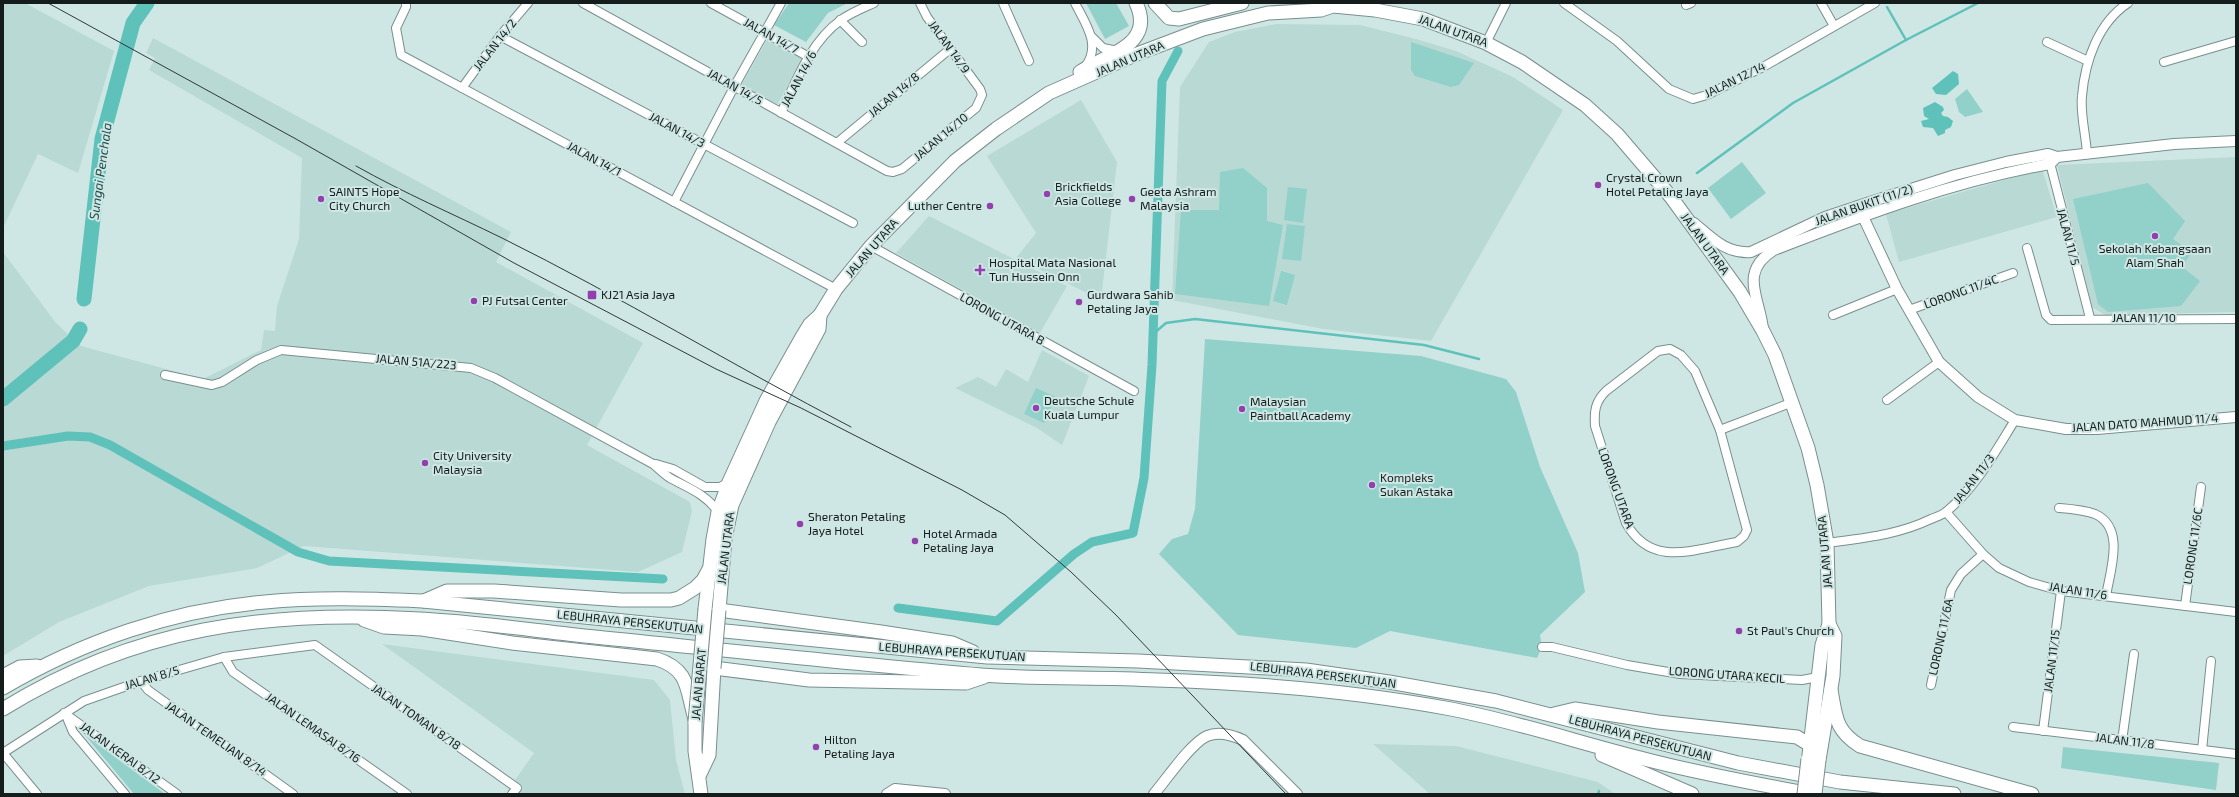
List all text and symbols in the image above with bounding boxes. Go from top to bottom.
street label: JALAN UTARA [1417,11,1490,49]
street label: JALAN 14/7 [741,14,801,56]
street label: JALAN 14/2 [470,16,519,73]
street label: JALAN 14/9 [926,17,974,76]
street label: JALAN UTARA [1093,37,1166,79]
street label: JALAN 14/6 [777,48,819,109]
street label: JALAN 12/14 [1702,58,1767,100]
street label: JALAN 14/5 [705,65,766,107]
street label: JALAN 14/8 [865,69,922,120]
street label: JALAN 14/3 [647,109,708,150]
street label: JALAN 14/10 [910,109,970,163]
water label: Sungai Penchala [85,121,115,221]
street label: JALAN 14/1 [565,138,624,178]
place label: Crystal Crown Hotel Petaling Jaya [1606,170,1709,198]
place label: Brickfields Asia College [1055,179,1121,207]
marker: Crystal Crown Hotel Petaling Jaya [1593,180,1603,190]
street label: JALAN BUKIT (11/2) [1813,181,1914,227]
place label: SAINTS Hope City Church [329,184,399,212]
place label: Geeta Ashram Malaysia [1140,184,1216,212]
marker: Brickfields Asia College [1042,189,1052,199]
marker: SAINTS Hope City Church [316,194,326,204]
marker: Geeta Ashram Malaysia [1127,194,1137,204]
place label: Luther Centre [908,198,982,212]
marker: Luther Centre [985,201,995,211]
street label: JALAN 11/5 [2055,207,2083,267]
street label: JALAN UTARA [1679,210,1733,277]
street label: JALAN UTARA [842,215,901,279]
marker: Sekolah Kebangsaan Alam Shah [2150,231,2160,241]
place label: Sekolah Kebangsaan Alam Shah [2099,241,2211,269]
place label: Hospital Mata Nasional Tun Hussein Onn [989,255,1116,283]
marker: Hospital Mata Nasional Tun Hussein Onn [974,264,986,276]
street label: LORONG 11/4C [1922,271,2000,311]
place label: KJ21 Asia Jaya [601,287,675,301]
place label: Gurdwara Sahib Petaling Jaya [1087,287,1174,315]
marker: KJ21 Asia Jaya [586,289,598,301]
street label: LORONG UTARA B [958,289,1047,347]
place label: PJ Futsal Center [482,293,568,307]
marker: PJ Futsal Center [469,296,479,306]
marker: Gurdwara Sahib Petaling Jaya [1074,297,1084,307]
street label: JALAN 11/10 [2112,310,2176,324]
street label: JALAN 51A/223 [375,350,457,372]
place label: Deutsche Schule Kuala Lumpur [1044,393,1134,421]
place label: Malaysian Paintball Academy [1250,394,1352,422]
marker: Deutsche Schule Kuala Lumpur [1031,403,1041,413]
marker: Malaysian Paintball Academy [1237,404,1247,414]
street label: JALAN DATO MAHMUD 11/4 [2071,410,2219,434]
street label: LORONG UTARA [1596,445,1638,530]
place label: City University Malaysia [433,448,512,476]
street label: JALAN 11/3 [1950,451,1997,506]
marker: City University Malaysia [420,458,430,468]
place label: Kompleks Sukan Astaka [1380,470,1453,498]
marker: Kompleks Sukan Astaka [1367,480,1377,490]
street label: LORONG 11/6C [2180,506,2204,585]
place label: Sheraton Petaling Jaya Hotel [808,509,906,537]
street label: JALAN UTARA [714,510,736,585]
street label: JALAN UTARA [1814,515,1834,589]
marker: Sheraton Petaling Jaya Hotel [795,519,805,529]
place label: Hotel Armada Petaling Jaya [923,526,997,554]
marker: Hotel Armada Petaling Jaya [910,536,920,546]
street label: JALAN 11/6 [2048,578,2108,602]
street label: LORONG 11/6A [1925,597,1955,676]
street label: LEBUHRAYA PERSEKUTUAN [556,606,704,636]
place label: St Paul's Church [1747,623,1834,637]
marker: St Paul's Church [1734,626,1744,636]
street label: JALAN 11/15 [2040,629,2062,693]
street label: LEBUHRAYA PERSEKUTUAN [878,639,1026,663]
street label: JALAN BARAT [688,647,708,721]
street label: LEBUHRAYA PERSEKUTUAN [1249,658,1397,690]
street label: JALAN 8/5 [123,662,181,692]
street label: LORONG UTARA KECIL [1668,663,1786,685]
street label: JALAN TOMAN 8/18 [369,680,464,752]
street label: JALAN LEMASAI 8/16 [264,689,364,765]
street label: JALAN TEMELIAN 8/14 [163,698,270,778]
street label: LEBUHRAYA PERSEKUTUAN [1567,711,1713,763]
street label: JALAN KERAI 8/12 [78,718,164,786]
street label: JALAN 11/8 [2095,729,2155,751]
place label: Hilton Petaling Jaya [824,732,895,760]
marker: Hilton Petaling Jaya [811,742,821,752]

